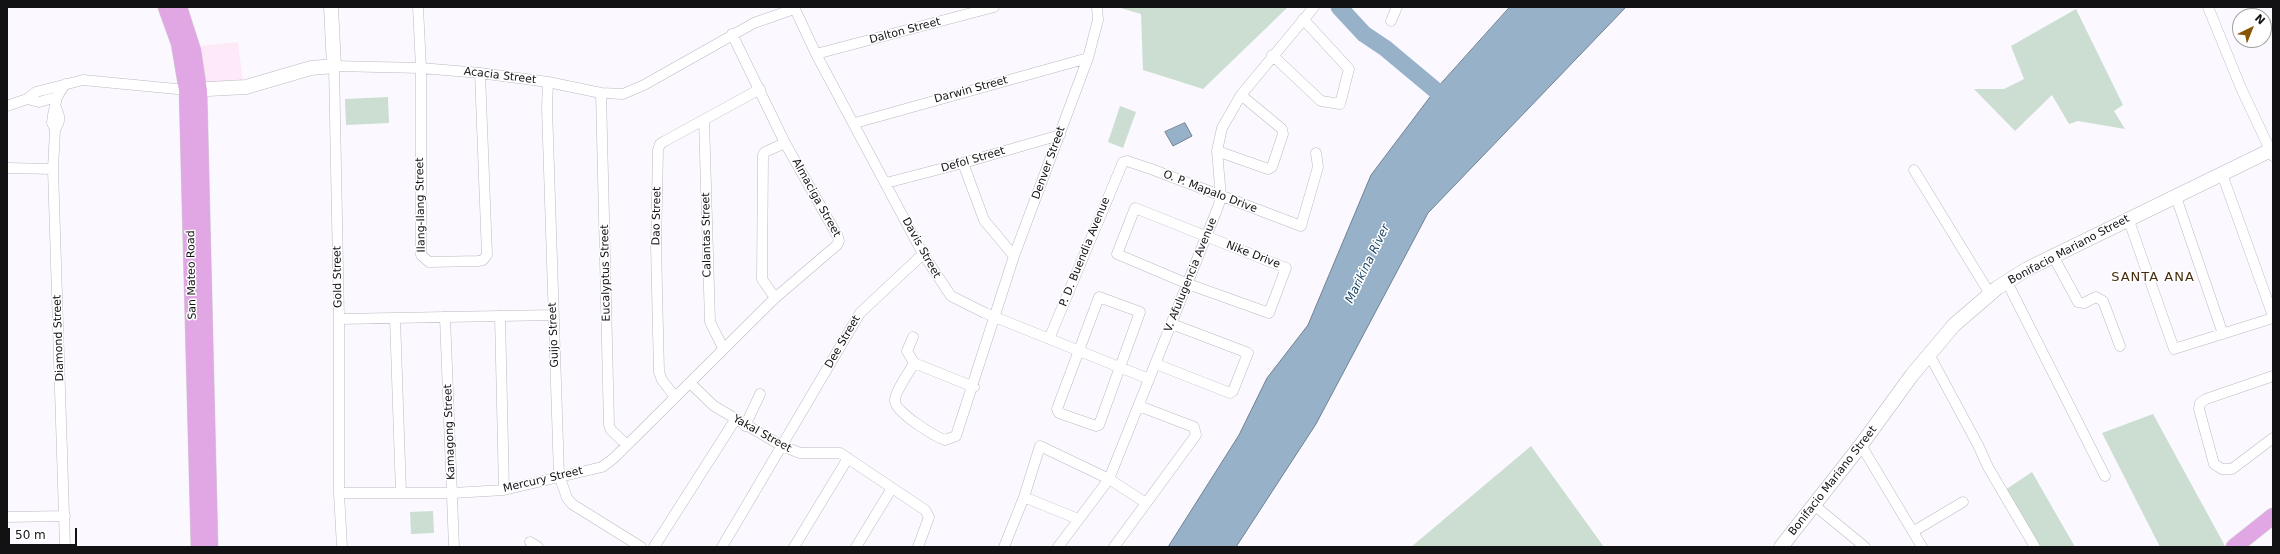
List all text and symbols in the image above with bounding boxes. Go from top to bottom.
north arrow [2232,8,2272,48]
text: N [2252,12,2268,27]
street label: Dalton Street [868,15,942,47]
street label: Acacia Street [463,65,537,87]
street label: Darwin Street [933,74,1009,106]
street label: Denver Street [1030,125,1068,201]
street label: Defol Street [940,145,1006,175]
street label: Almaciga Street [789,156,843,240]
street label: Ilang-Ilang Street [414,157,428,253]
street label: O. P. Mapalo Drive [1161,168,1259,216]
street label: Dao Street [650,186,664,246]
street label: Calantas Street [700,192,714,278]
street label: P. D. Buendia Avenue [1057,195,1113,309]
street label: Bonifacio Mariano Street [2006,212,2132,288]
street label: Davis Street [899,215,943,281]
street label: V. Afulugencia Avenue [1162,216,1220,334]
water label: Marikina River [1343,222,1393,306]
street label: Eucalyptus Street [599,224,613,322]
street label: San Mateo Road [185,230,199,320]
street label: Nike Drive [1224,239,1282,271]
street label: Gold Street [331,246,345,308]
district label: SANTA ANA [2111,270,2195,286]
street label: Diamond Street [51,295,67,381]
street label: Guijo Street [546,302,562,368]
street label: Dee Street [823,313,863,371]
street label: Kamagong Street [442,384,458,480]
street label: Yakal Street [730,413,794,455]
street label: Bonifacio Mariano Street [1786,424,1880,538]
street label: Mercury Street [502,464,584,496]
scale bar [10,520,79,546]
text: 50 m [15,528,46,542]

